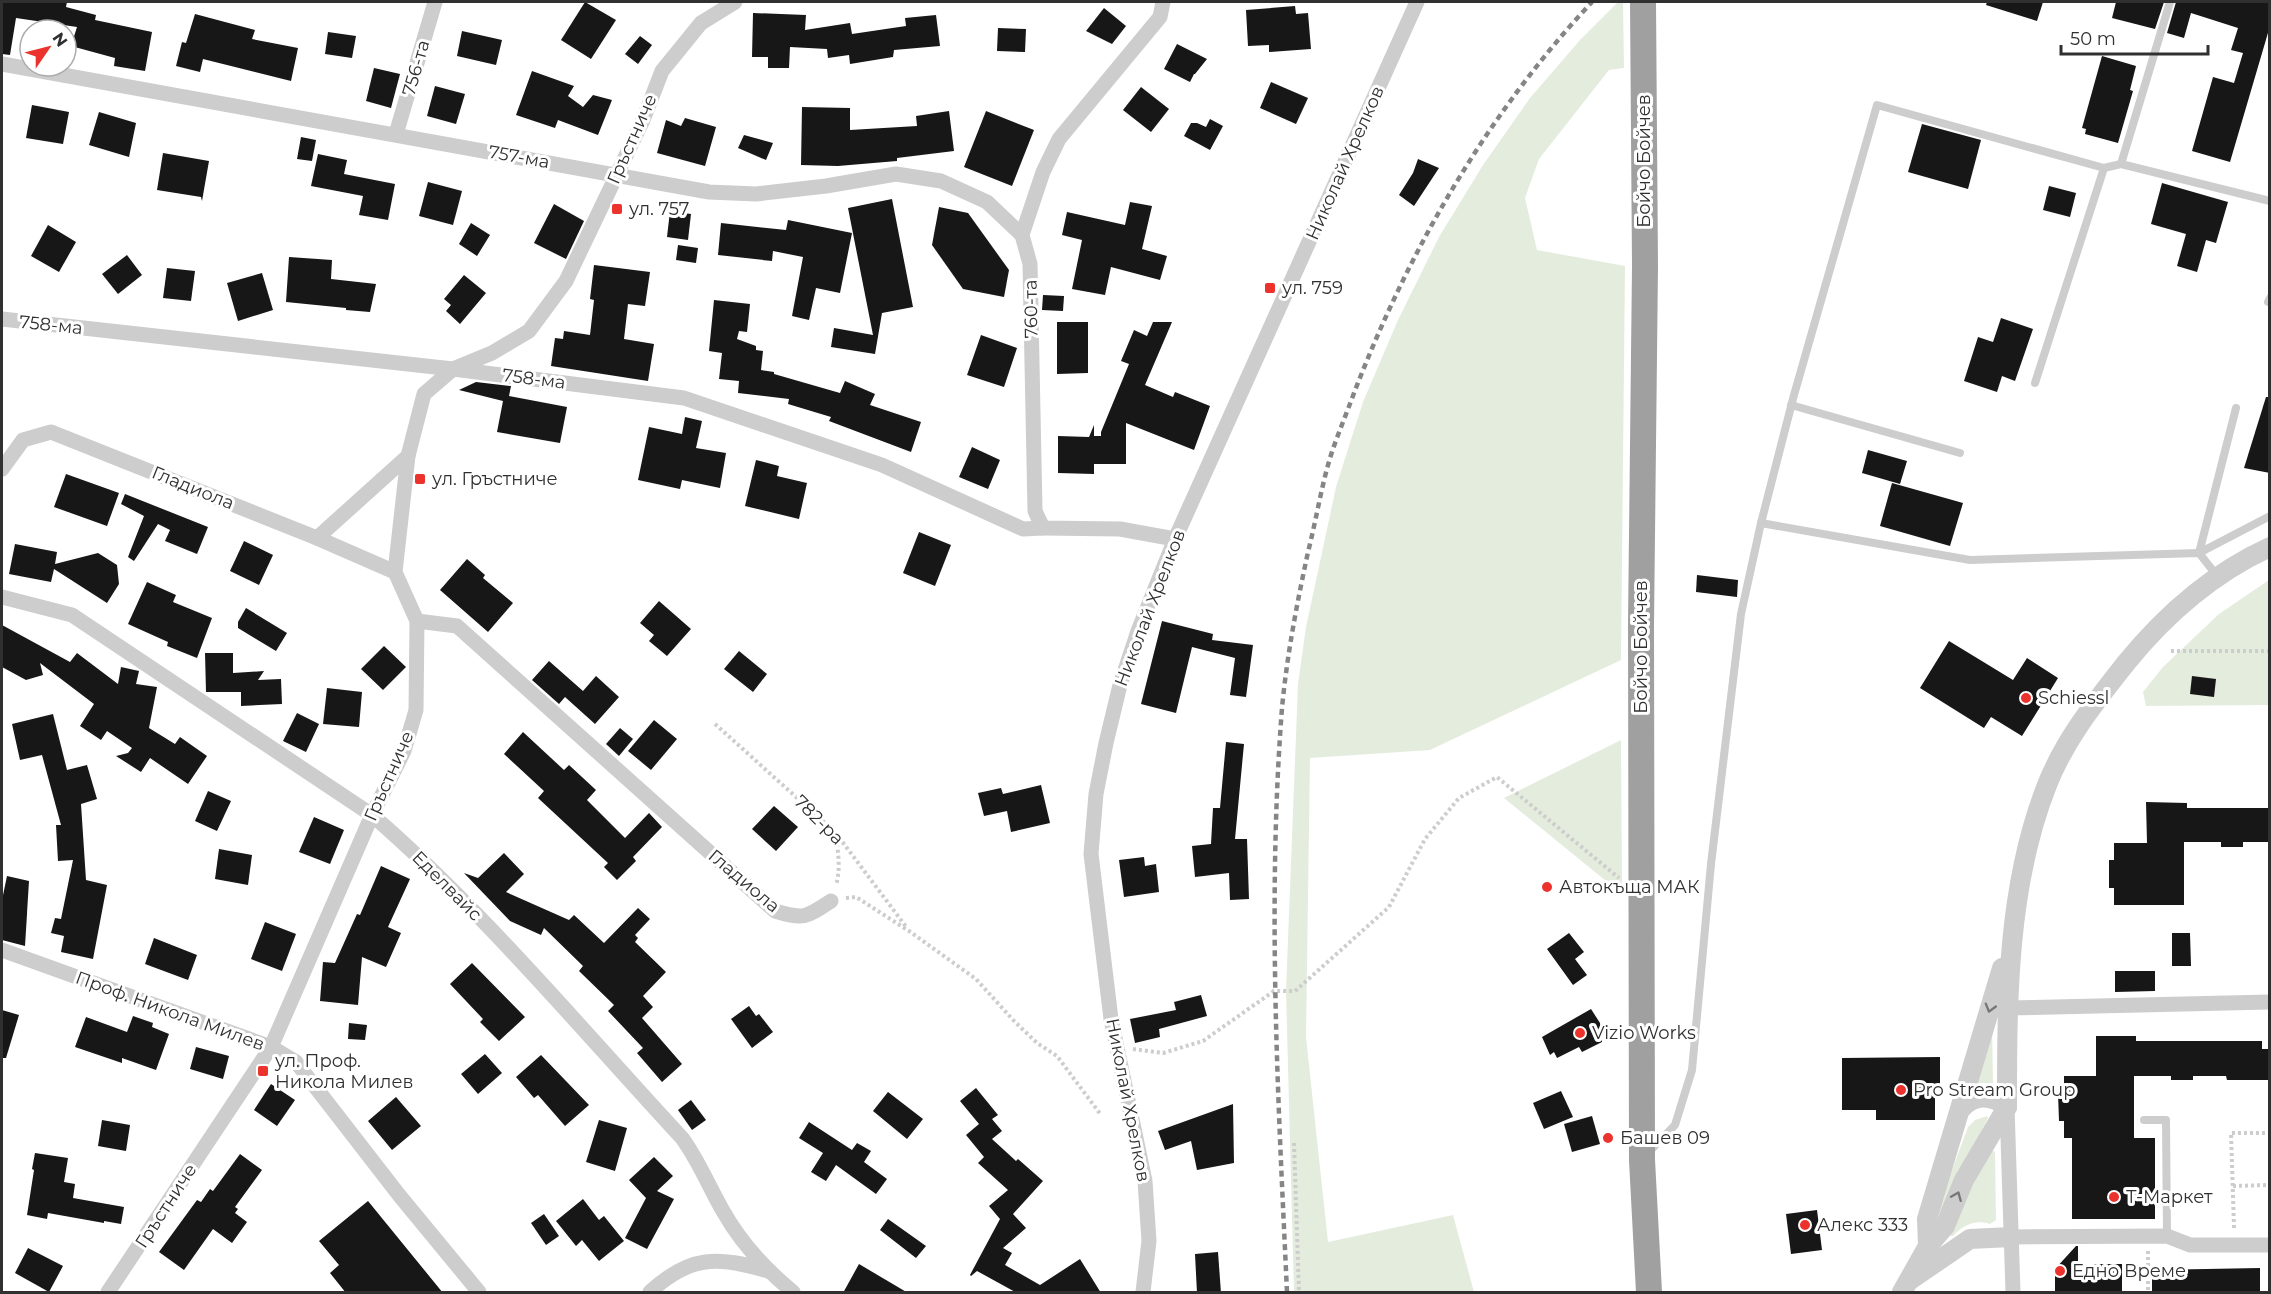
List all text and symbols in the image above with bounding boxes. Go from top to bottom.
north arrow [18,18,78,78]
scale bar [2061,18,2208,56]
text: 50 m [2070,28,2116,50]
text: N [48,29,71,50]
street label: 756-та [398,38,434,98]
street label: Николай Хрелков [1301,83,1389,243]
street label: Гръстниче [602,91,662,187]
street label: Бойчо Бойчев [1633,94,1655,228]
street label: 757-ма [487,141,551,173]
place label: ул. 757 [628,198,689,220]
marker: ул. 757 [610,202,624,216]
place label: ул. 759 [1281,277,1343,299]
street label: 760-та [1019,279,1043,339]
marker: ул. 759 [1263,281,1277,295]
street label: 758-ма [18,311,84,339]
street label: 758-ма [501,364,567,394]
street label: Гладиола [149,462,237,514]
place label: ул. Гръстниче [431,468,558,490]
marker: ул. Гръстниче [413,472,427,486]
street label: Николай Хрелков [1110,526,1190,690]
street label: Бойчо Бойчев [1630,580,1652,714]
place label: Schiessl [2038,687,2109,709]
marker: Schiessl [2019,691,2033,705]
street label: Гръстниче [359,728,419,824]
street label: 782-ра [789,790,849,850]
street label: Гладиола [704,845,784,917]
street label: Еделвайс [407,846,487,926]
place label: Автокъща МАК [1559,876,1700,898]
marker: Автокъща МАК [1540,880,1554,894]
street label: Проф. Никола Милев [73,967,267,1055]
one-way arrow [1985,1002,1997,1013]
street label: Николай Хрелков [1101,1016,1155,1184]
place label: Vizio Works [1592,1022,1696,1044]
marker: Vizio Works [1573,1026,1587,1040]
place label: ул. Проф. Никола Милев [274,1050,413,1093]
marker: ул. Проф. Никола Милев [256,1064,270,1078]
place label: Pro Stream Group [1913,1079,2075,1101]
marker: Pro Stream Group [1894,1083,1908,1097]
place label: Башев 09 [1620,1127,1710,1149]
marker: Башев 09 [1601,1131,1615,1145]
street label: Гръстниче [131,1160,201,1252]
place label: Т-Маркет [2126,1186,2213,1208]
marker: Т-Маркет [2107,1190,2121,1204]
one-way arrow [1950,1191,1962,1202]
place label: Алекс 333 [1817,1214,1908,1236]
marker: Алекс 333 [1798,1218,1812,1232]
place label: Едно Време [2072,1260,2186,1282]
marker: Едно Време [2053,1264,2067,1278]

